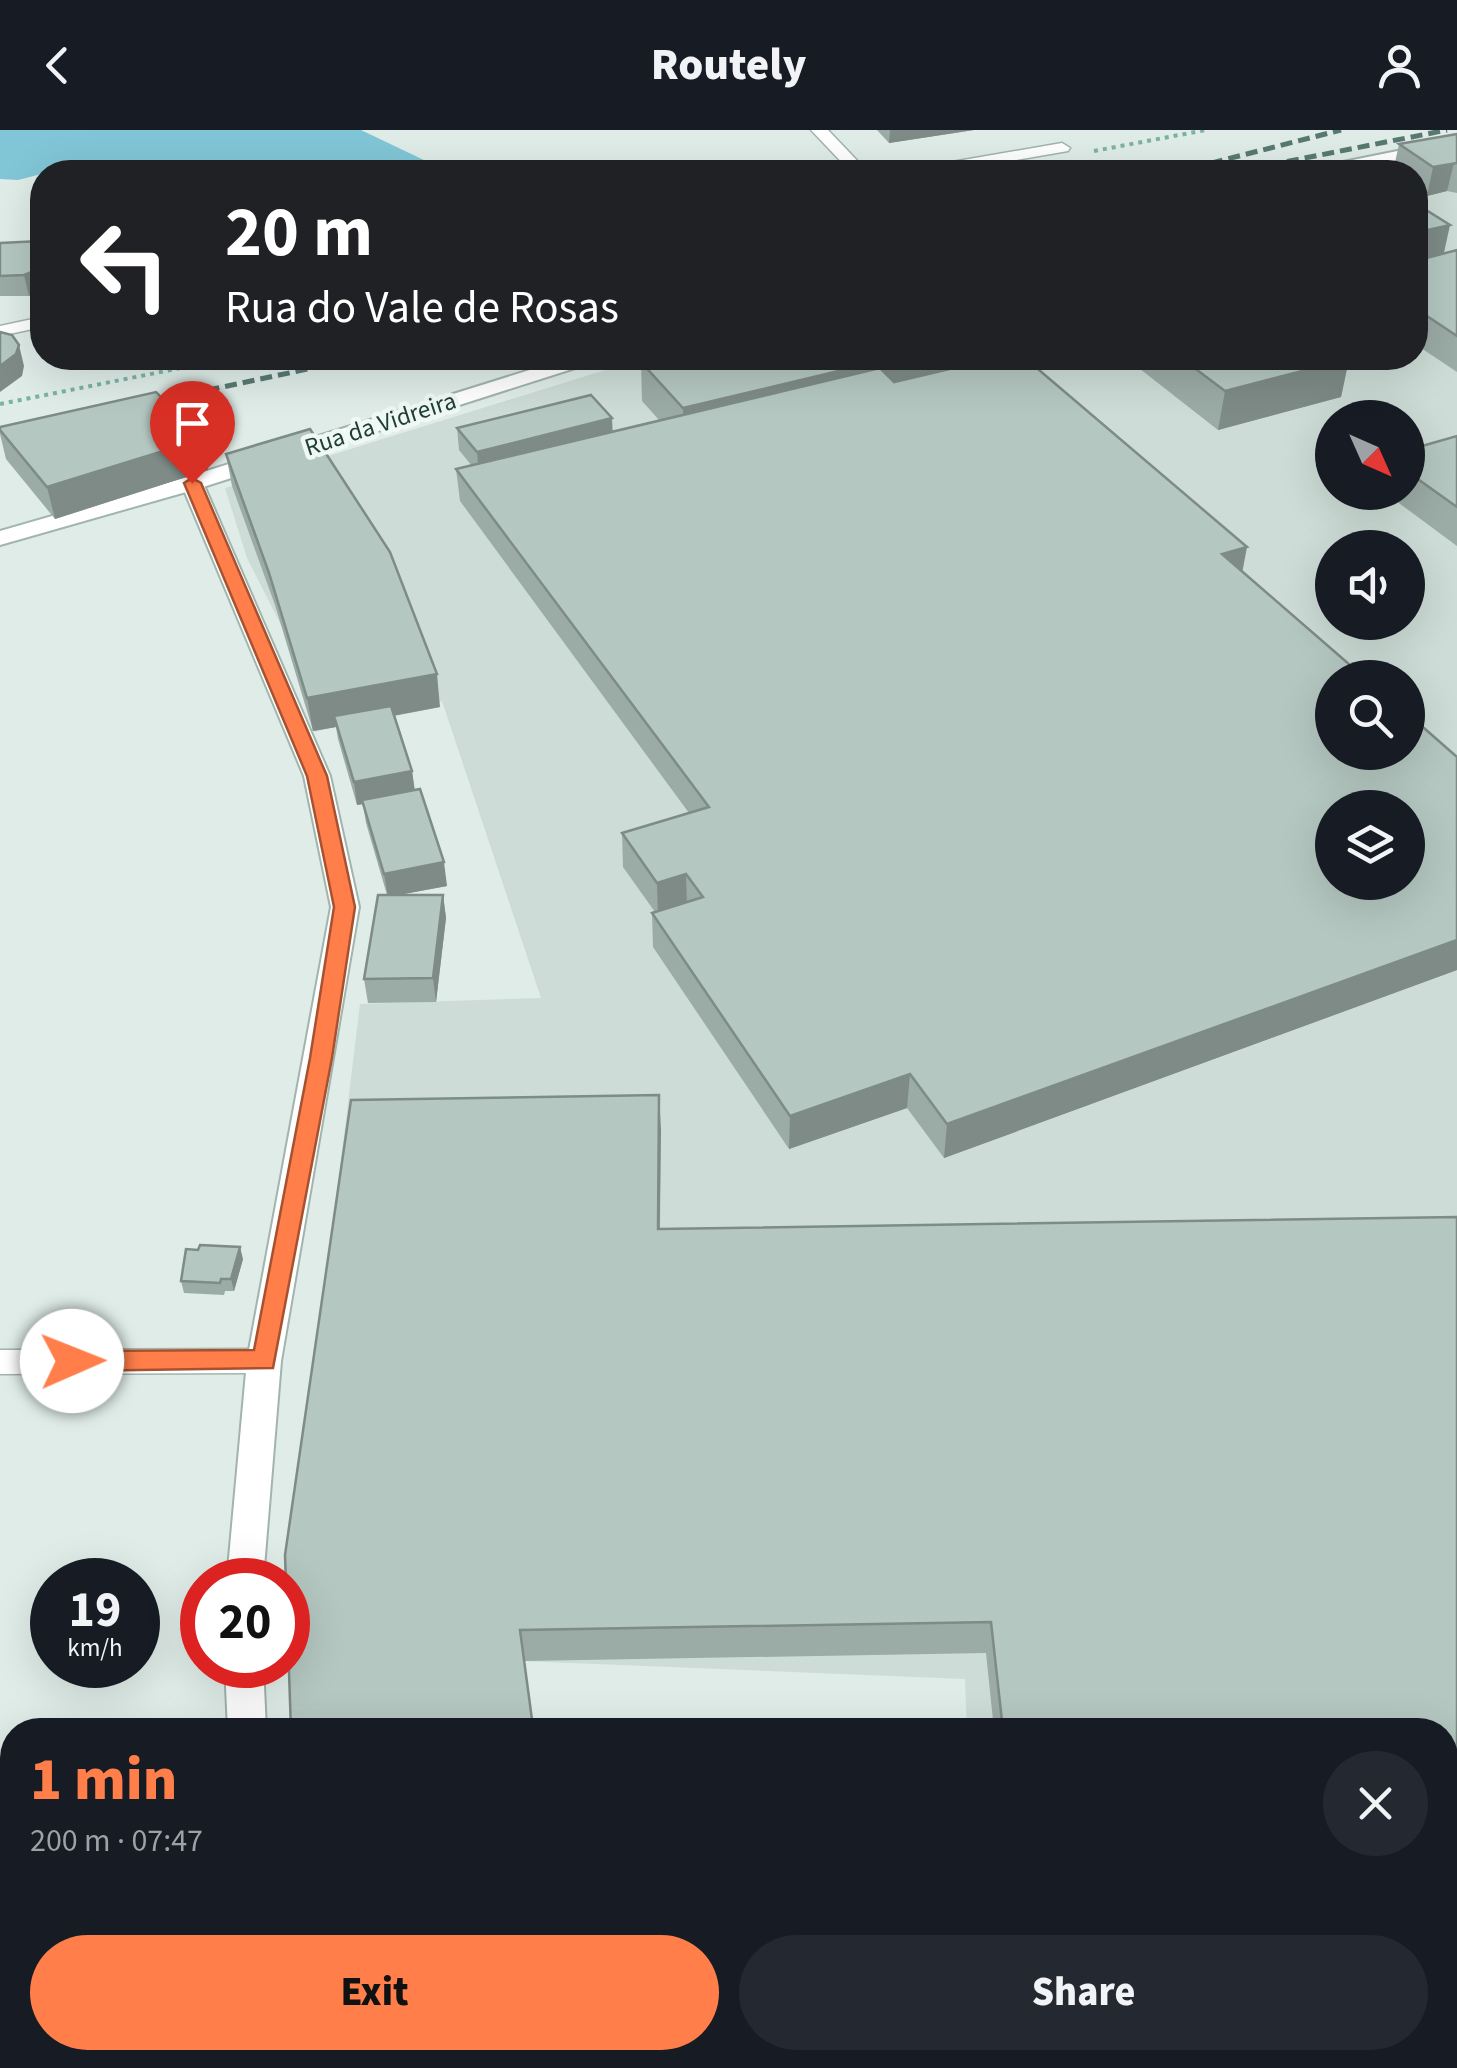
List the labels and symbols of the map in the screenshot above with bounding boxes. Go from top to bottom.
pin [150,381,235,484]
street label: Rua da Vidreira [300,383,461,465]
north arrow [1315,400,1425,510]
position arrow [20,1309,124,1413]
speed limit sign: 20 [180,1558,310,1688]

